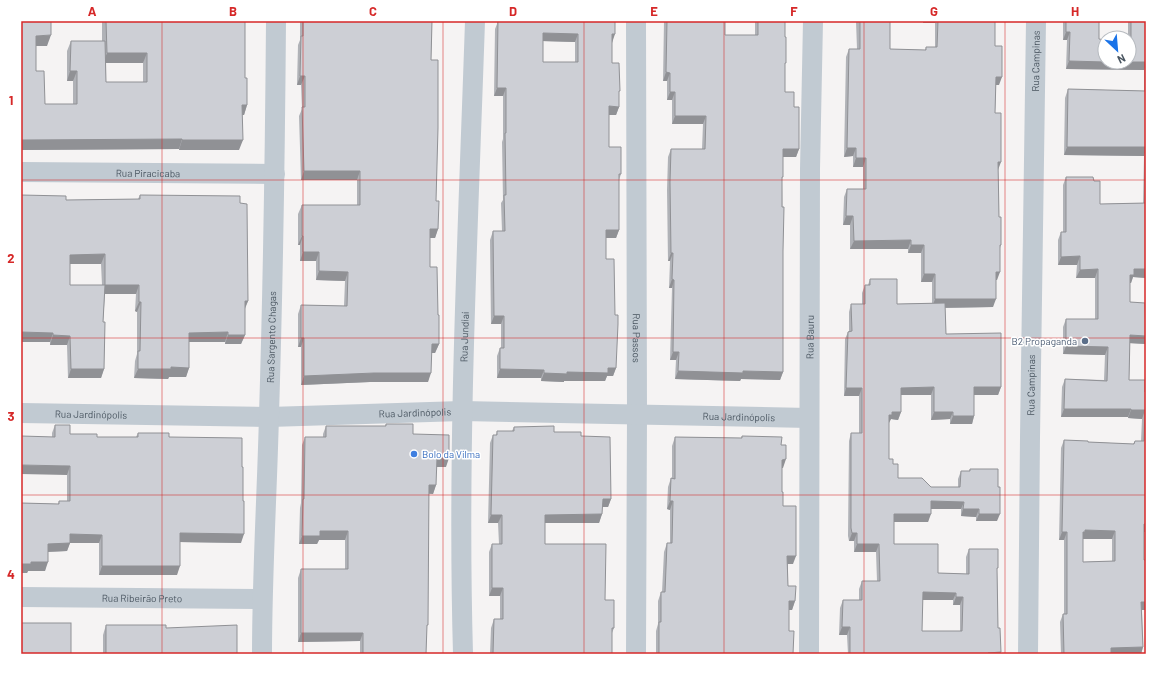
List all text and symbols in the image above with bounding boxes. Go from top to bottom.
text: A [88,3,97,19]
text: B [229,3,237,19]
text: C [369,3,377,19]
text: D [509,3,517,19]
text: E [650,3,658,19]
text: F [790,3,798,19]
text: G [930,3,938,19]
text: H [1071,3,1079,19]
street label: Rua Campinas [1029,30,1042,92]
north arrow [1097,30,1137,70]
text: N [1115,52,1128,67]
text: 1 [9,92,13,108]
street label: Rua Piracicaba [116,167,180,179]
text: 2 [7,250,15,266]
street label: Rua Sargento Chagas [264,291,278,383]
street label: Rua Jundiaí [457,312,471,362]
street label: Rua Passos [631,313,643,363]
street label: Rua Bauru [804,315,816,359]
place label: B2 Propaganda [1011,335,1077,347]
marker: B2 Propaganda [1080,336,1090,346]
street label: Rua Campinas [1024,354,1037,416]
street label: Rua Jardinópolis [379,405,451,420]
text: 3 [7,408,15,424]
street label: Rua Jardinópolis [55,408,127,421]
street label: Rua Jardinópolis [702,410,775,423]
place label: Bolo da Vilma [422,448,480,460]
marker: Bolo da Vilma [409,449,419,459]
text: 4 [7,566,15,582]
street label: Rua Ribeirão Preto [102,592,182,604]

